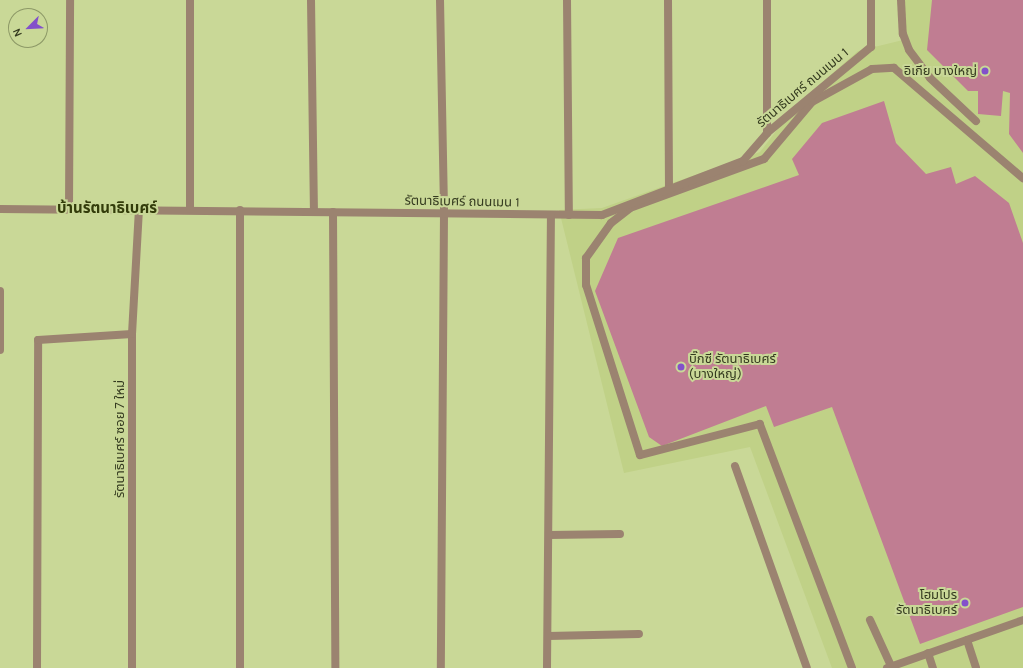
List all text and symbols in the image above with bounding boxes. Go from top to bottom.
north arrow [8,8,48,48]
text: N [10,26,25,39]
street label: รัตนาธิเบศร์ ถนนเมน 1 [754,45,852,131]
place label: อิเกีย บางใหญ่ [904,63,977,79]
marker: อิเกีย บางใหญ่ [980,66,990,76]
street label: รัตนาธิเบศร์ ถนนเมน 1 [404,193,520,211]
district label: บ้านรัตนาธิเบศร์ [57,200,157,218]
place label: บิ๊กซี รัตนาธิเบศร์ (บางใหญ่) [689,352,776,383]
marker: บิ๊กซี รัตนาธิเบศร์ (บางใหญ่) [676,362,686,372]
street label: รัตนาธิเบศร์ ซอย 7 ใหม่ [112,380,128,498]
place label: โฮมโปร รัตนาธิเบศร์ [896,588,957,619]
marker: โฮมโปร รัตนาธิเบศร์ [960,598,970,608]

